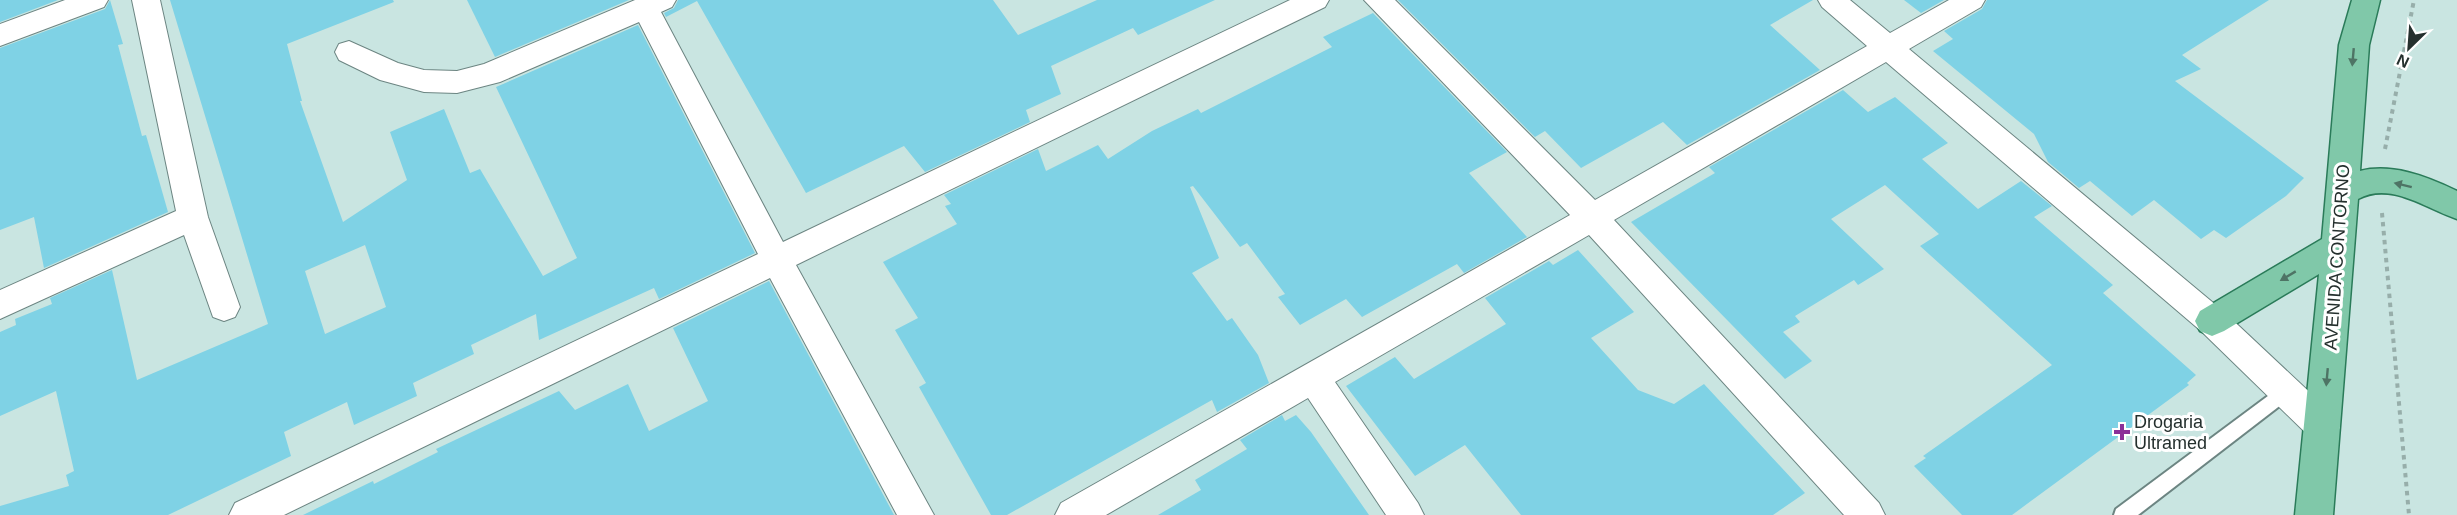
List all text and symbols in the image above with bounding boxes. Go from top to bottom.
north arrow [2379,18,2439,78]
one-way arrow [2348,47,2358,66]
text: N [2394,51,2412,71]
street label: AVENIDA CONTORNO [2321,163,2353,351]
one-way arrow [2394,179,2412,189]
one-way arrow [2280,270,2296,281]
one-way arrow [2323,367,2332,386]
place label: Drogaria Ultramed [2134,412,2207,453]
marker: Drogaria Ultramed [2115,425,2129,439]

